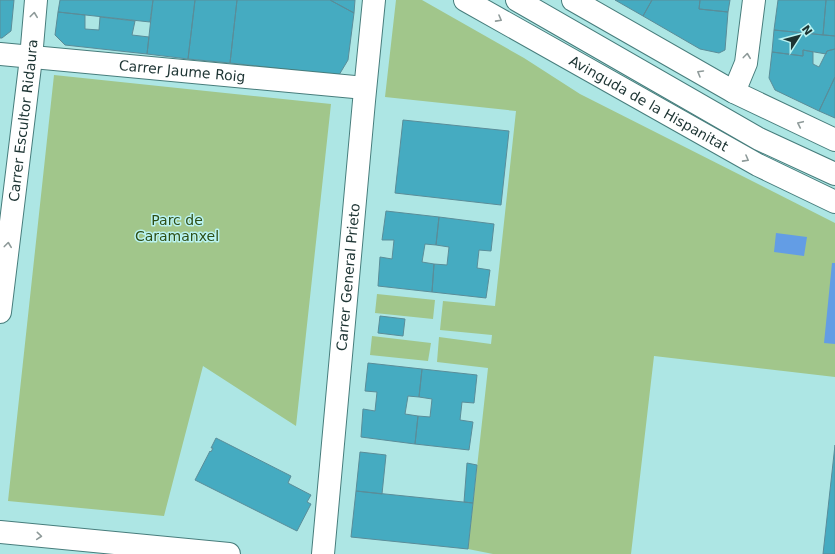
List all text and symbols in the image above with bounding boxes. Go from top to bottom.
one-way arrow [29,12,38,18]
one-way arrow [495,15,502,22]
north arrow [779,16,819,56]
text: N [799,23,815,38]
street label: Carrer Escultor Ridaura [6,39,41,203]
street label: Avinguda de la Hispanitat [567,52,732,155]
one-way arrow [742,53,751,59]
street label: Carrer Jaume Roig [118,57,246,85]
one-way arrow [697,70,704,77]
one-way arrow [796,121,804,129]
one-way arrow [742,154,750,161]
street label: Carrer General Prieto [333,202,363,352]
park label: Parc de Caramanxel [135,212,219,244]
one-way arrow [3,242,12,248]
one-way arrow [36,531,42,540]

